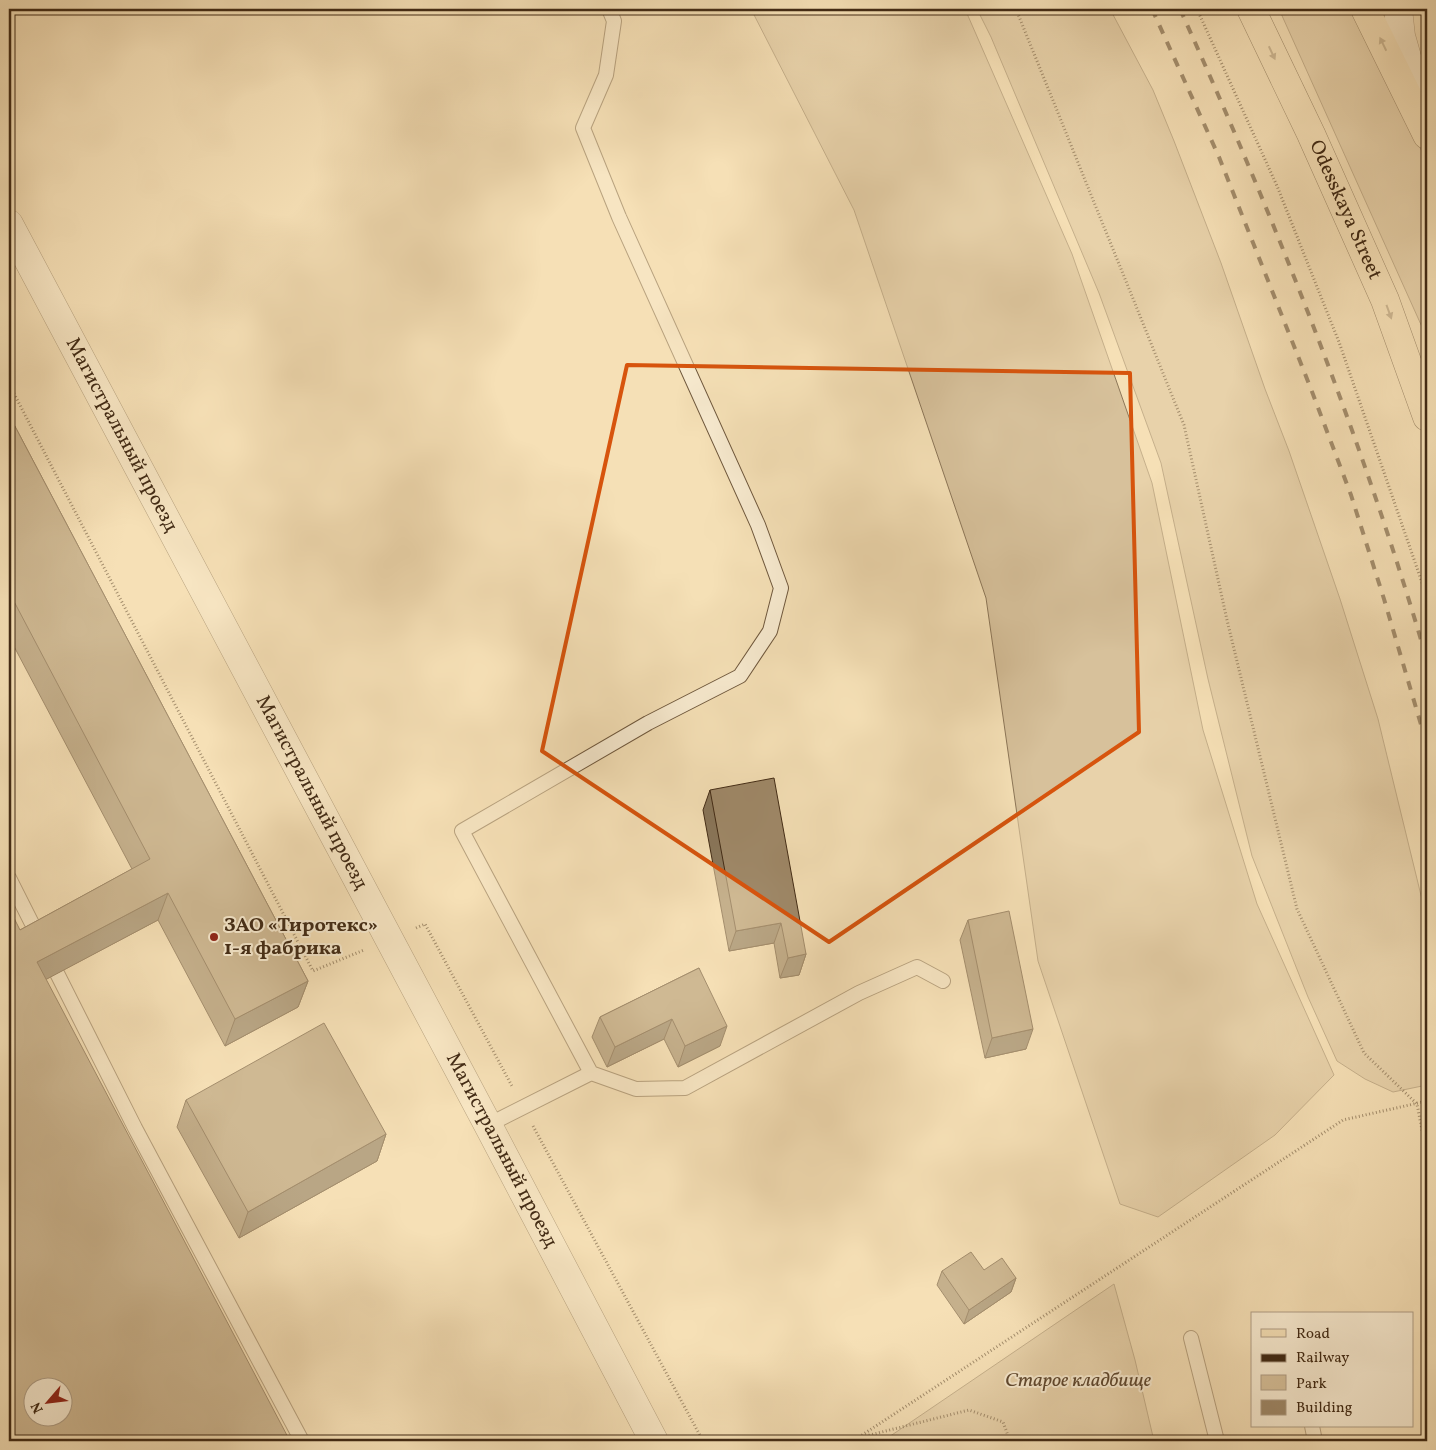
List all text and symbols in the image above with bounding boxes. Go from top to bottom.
one-way arrow [1378,37,1386,51]
one-way arrow [1268,46,1276,60]
street label: Odesskaya Street [1302,136,1388,284]
one-way arrow [1386,305,1393,320]
street label: Магистральный проезд [58,333,184,537]
street label: Магистральный проезд [248,691,374,895]
place label: ЗАО «Тиротекс» 1-я фабрика [224,912,378,963]
marker: ЗАО «Тиротекс» 1-я фабрика [208,931,220,943]
street label: Магистральный проезд [438,1048,564,1253]
legend [1251,1312,1414,1428]
text: Road [1296,1324,1330,1345]
text: Railway [1296,1348,1349,1369]
park label: Старое кладбище [1005,1367,1152,1395]
text: Park [1296,1374,1327,1395]
north arrow [22,1378,72,1428]
text: N [27,1398,49,1416]
text: Building [1296,1398,1353,1419]

